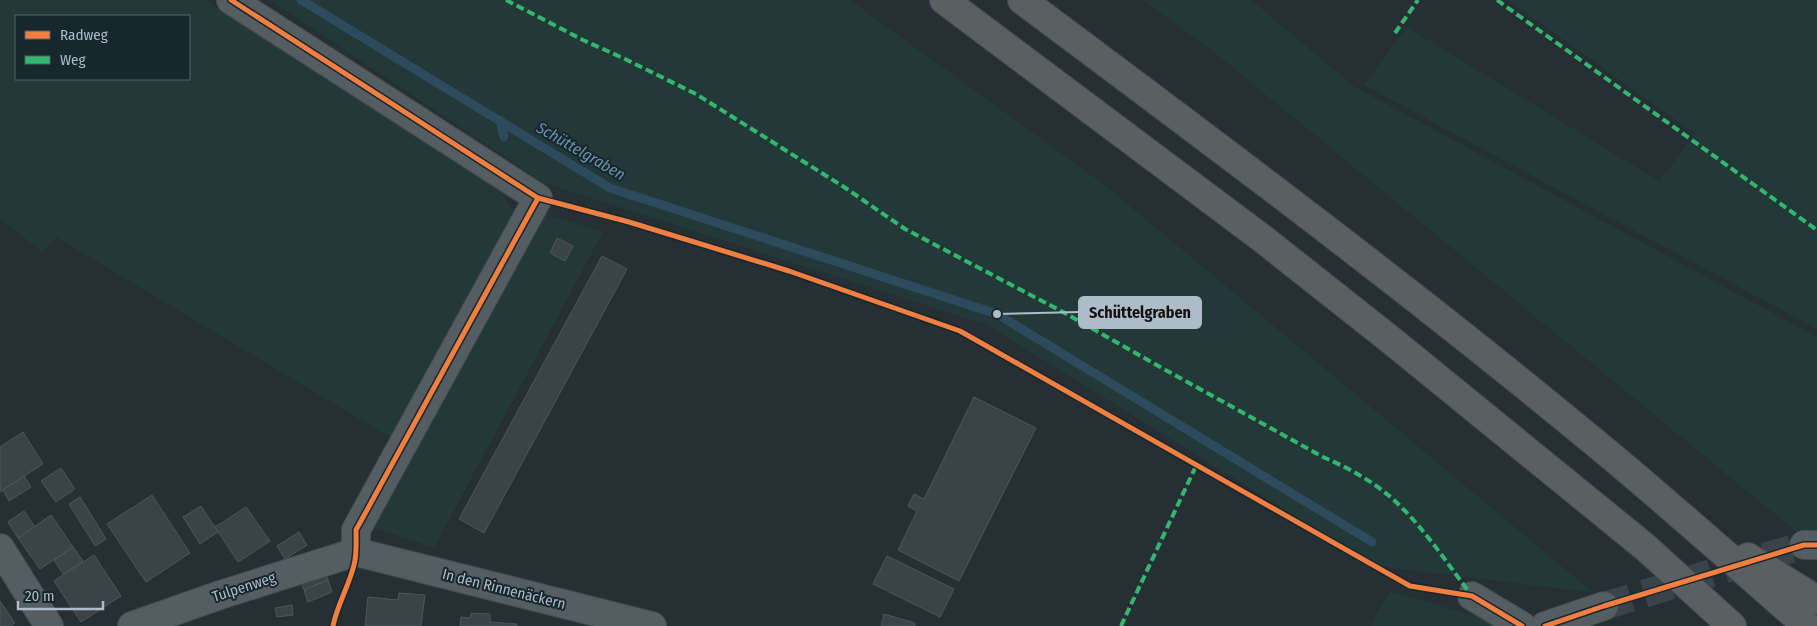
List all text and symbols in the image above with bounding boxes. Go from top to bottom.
legend [15,15,190,80]
text: Radweg [60,26,108,44]
text: Weg [60,51,86,69]
water label: Schüttelgraben [532,117,629,184]
callout: Schüttelgraben [1079,297,1201,328]
text: Schüttelgraben [1089,303,1191,322]
street label: In den Rinnenäckern [440,565,568,613]
street label: Tulpenweg [210,568,278,606]
scale bar [18,578,102,610]
text: 20 m [25,587,55,605]

